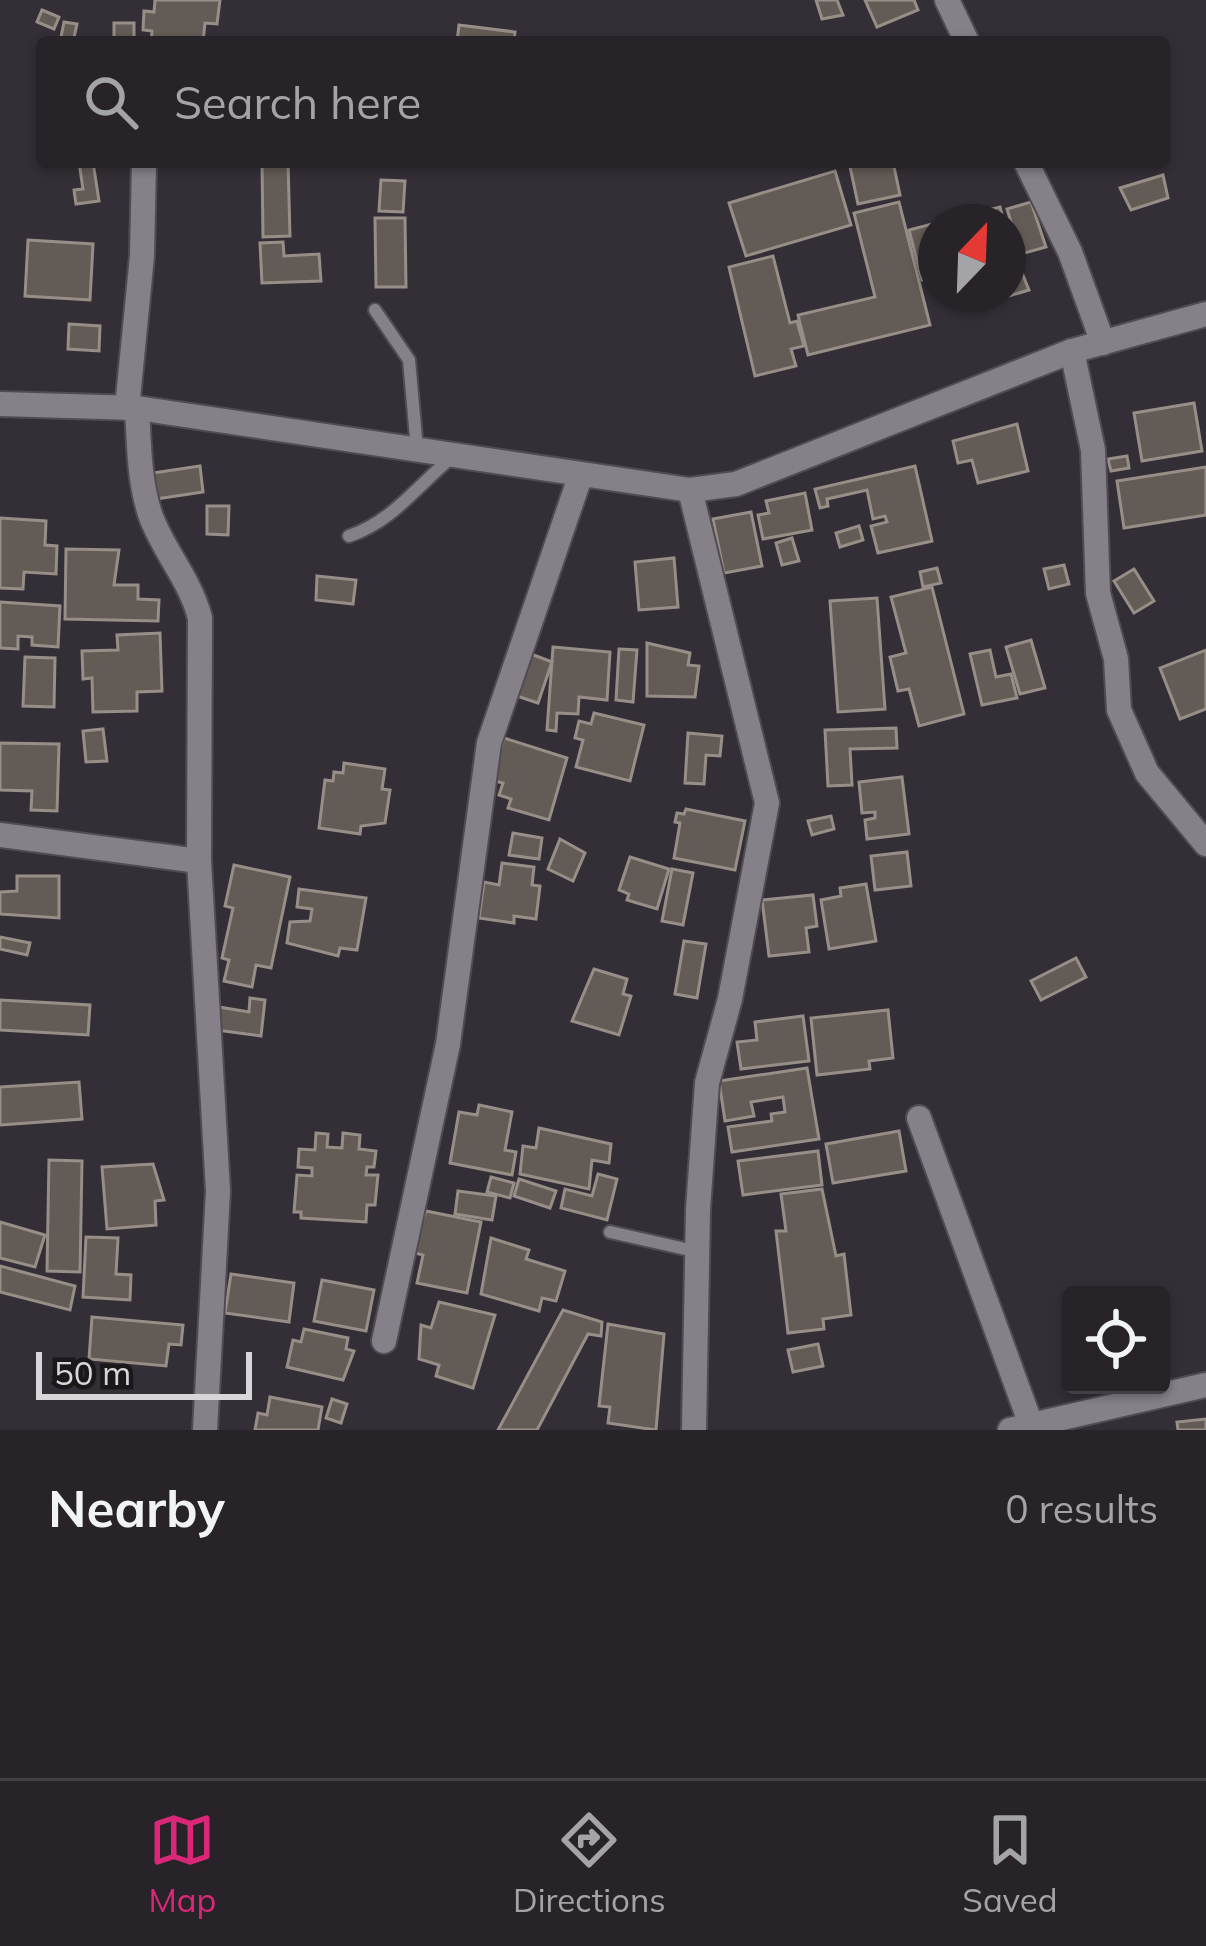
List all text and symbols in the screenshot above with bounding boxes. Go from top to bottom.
search box [36,36,1170,168]
icon: search [78,69,144,135]
text: Search here [174,74,421,130]
north arrow [918,204,1026,312]
map controls [1062,1286,1170,1394]
button: locate [1062,1286,1170,1394]
scale bar [36,1346,252,1399]
text: 50 m [54,1352,131,1393]
text: Nearby [48,1476,225,1540]
text: 0 results [1005,1484,1158,1533]
tab: Map [148,1807,216,1920]
tab: Directions [513,1807,666,1920]
tab: Saved [962,1807,1058,1920]

